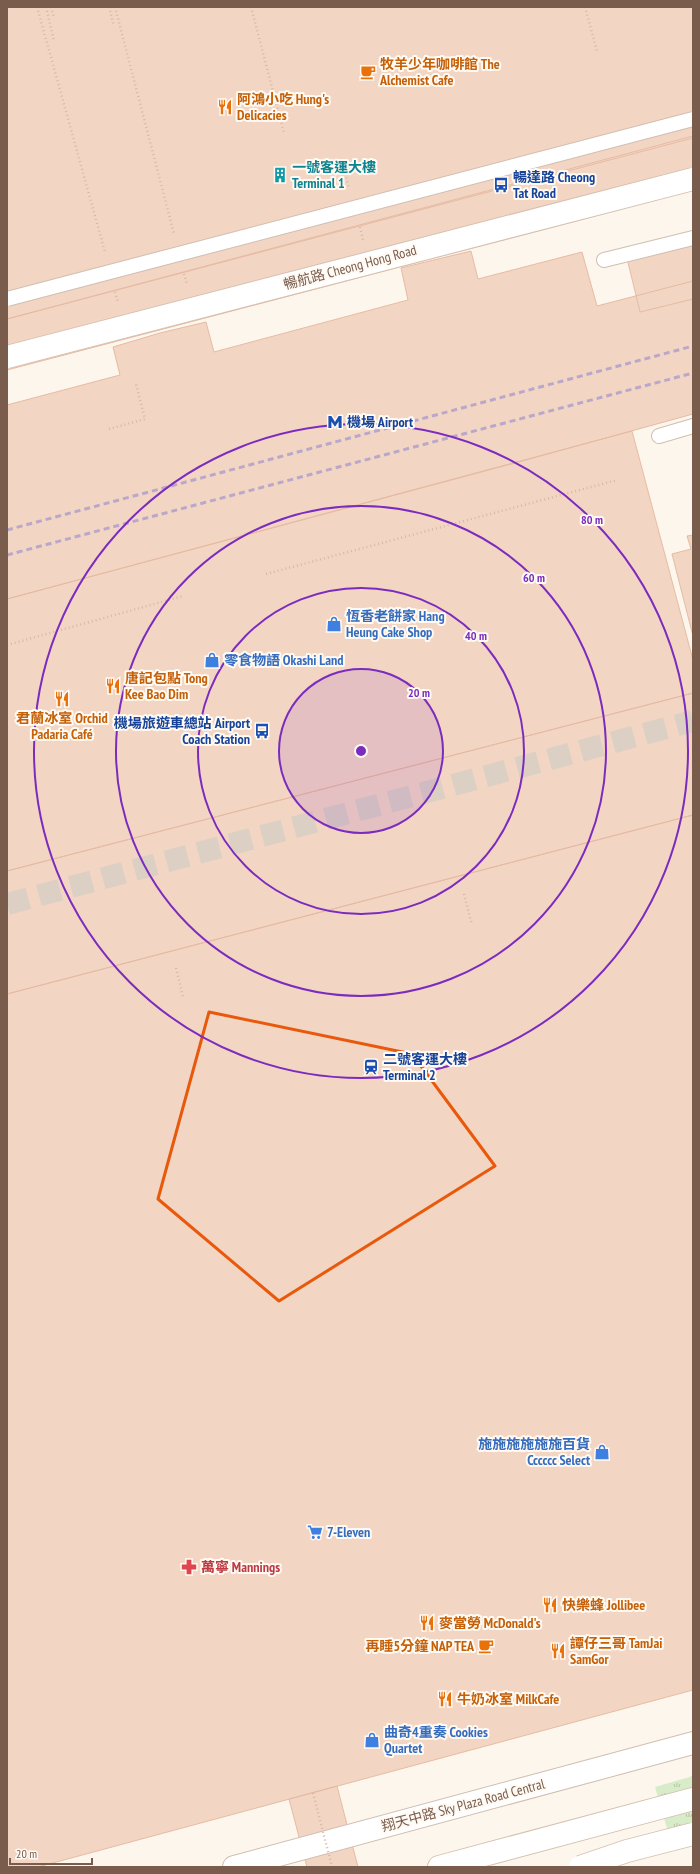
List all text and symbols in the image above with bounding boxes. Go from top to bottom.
place label: 牧羊少年咖啡館 The Alchemist Cafe [379,55,500,89]
cafe icon: 牧羊少年咖啡館 The Alchemist Cafe [359,63,377,81]
place label: 阿鴻小吃 Hung's Delicacies [237,90,329,124]
restaurant icon: 阿鴻小吃 Hung's Delicacies [216,98,234,116]
place label: 一號客運大樓 Terminal 1 [292,158,376,192]
building icon: 一號客運大樓 Terminal 1 [271,166,289,184]
place label: 暢達路 Cheong Tat Road [513,168,595,202]
bus stop icon: 暢達路 Cheong Tat Road [492,176,510,194]
street label: 暢航路 Cheong Hong Road [281,241,419,293]
metro station icon: 機場 Airport [326,413,344,431]
place label: 機場 Airport [347,413,413,431]
text: 80 m [581,512,603,527]
text: 60 m [523,570,545,585]
place label: 恆香老餅家 Hang Heung Cake Shop [346,607,445,641]
shop icon: 恆香老餅家 Hang Heung Cake Shop [325,615,343,633]
text: 40 m [465,628,487,643]
shop icon: 零食物語 Okashi Land [203,651,221,669]
place label: 零食物語 Okashi Land [224,651,344,669]
place label: 唐記包點 Tong Kee Bao Dim [125,669,208,703]
restaurant icon: 唐記包點 Tong Kee Bao Dim [104,677,122,695]
text: 20 m [408,685,430,700]
restaurant icon: 君蘭冰室 Orchid Padaria Café [53,690,71,708]
place label: 君蘭冰室 Orchid Padaria Café [16,709,108,743]
place label: 機場旅遊車總站 Airport Coach Station [114,714,250,748]
bus stop icon: 機場旅遊車總站 Airport Coach Station [253,722,271,740]
centre of rings [354,744,368,758]
place label: 二號客運大樓 Terminal 2 [383,1050,467,1084]
station icon: 二號客運大樓 Terminal 2 [362,1058,380,1076]
place label: 施施施施施施百貨 Cccccc Select [478,1435,590,1469]
shop icon: 施施施施施施百貨 Cccccc Select [593,1443,611,1461]
supermarket icon: 7-Eleven [306,1523,324,1541]
place label: 7-Eleven [327,1523,370,1541]
pharmacy icon: 萬寧 Mannings [180,1558,198,1576]
place label: 萬寧 Mannings [201,1558,280,1576]
restaurant icon: 快樂蜂 Jollibee [541,1596,559,1614]
place label: 快樂蜂 Jollibee [562,1596,645,1614]
restaurant icon: 麥當勞 McDonald's [418,1614,436,1632]
place label: 麥當勞 McDonald's [439,1614,541,1632]
place label: 譚仔三哥 TamJai SamGor [570,1634,662,1668]
place label: 再睡5分鐘 NAP TEA [366,1637,475,1655]
cafe icon: 再睡5分鐘 NAP TEA [477,1637,495,1655]
restaurant icon: 譚仔三哥 TamJai SamGor [549,1642,567,1660]
restaurant icon: 牛奶冰室 MilkCafe [436,1690,454,1708]
place label: 牛奶冰室 MilkCafe [457,1690,559,1708]
place label: 曲奇4重奏 Cookies Quartet [384,1723,488,1757]
shop icon: 曲奇4重奏 Cookies Quartet [363,1731,381,1749]
street label: 翔天中路 Sky Plaza Road Central [379,1774,547,1835]
scale bar [10,1840,92,1866]
text: 20 m [16,1846,37,1861]

